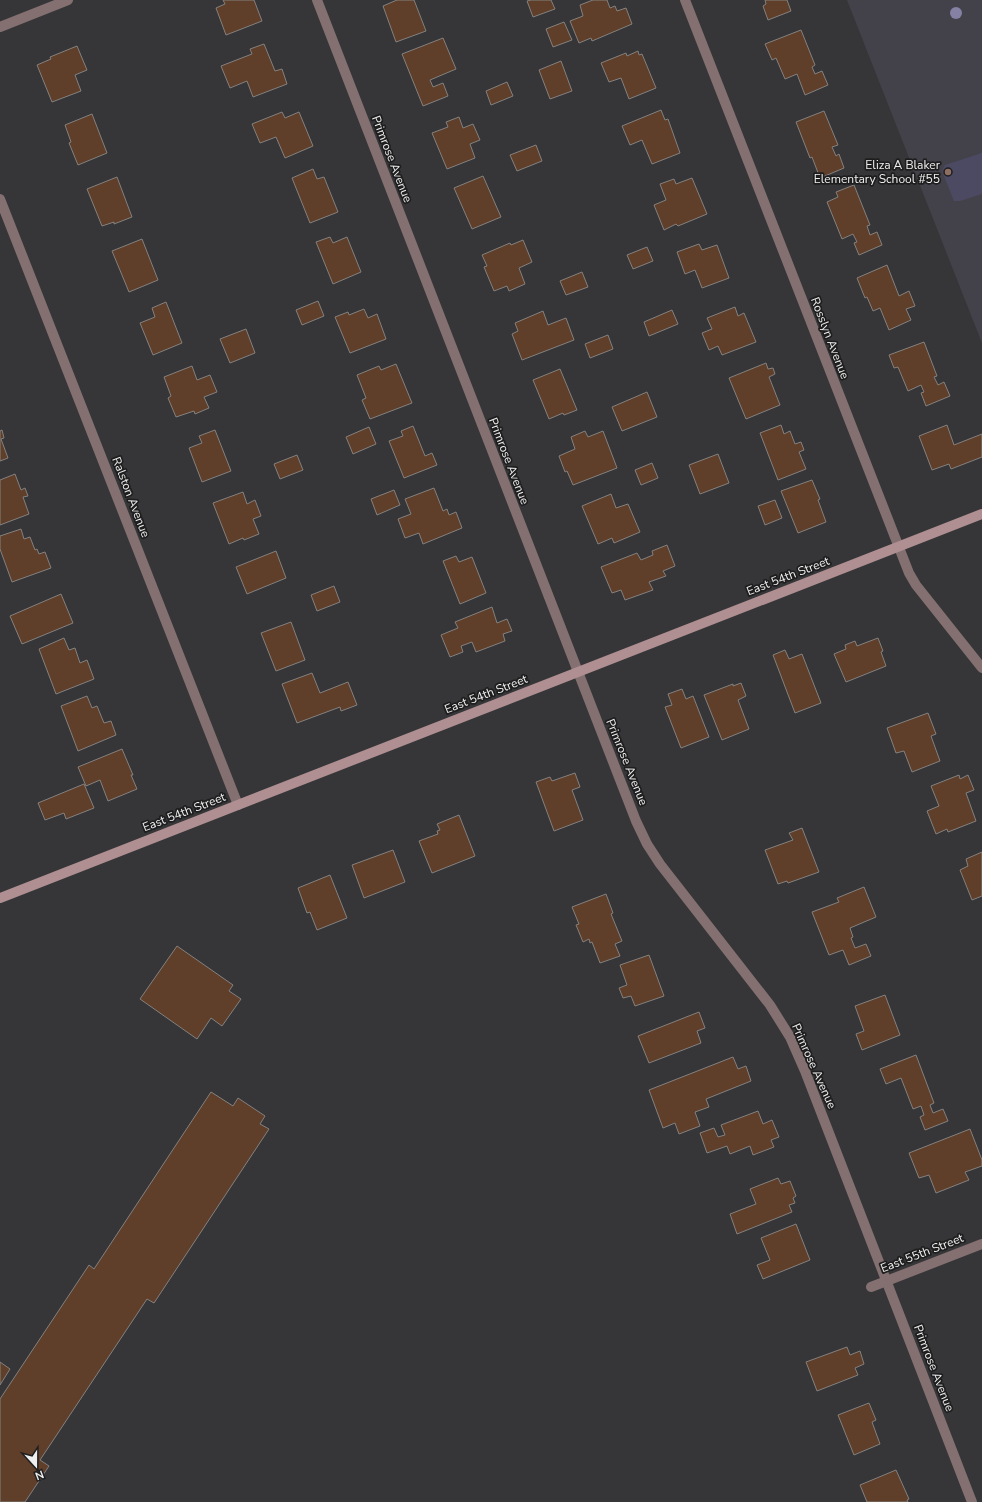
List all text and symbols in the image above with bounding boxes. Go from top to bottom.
street label: Primrose Avenue [368,113,416,205]
place label: Eliza A Blaker Elementary School #55 [814,157,941,187]
marker: Eliza A Blaker Elementary School #55 [943,167,953,177]
street label: Rosslyn Avenue [807,295,853,381]
street label: Primrose Avenue [485,415,533,507]
street label: Ralston Avenue [108,454,154,540]
street label: East 54th Street [744,553,832,599]
street label: East 54th Street [442,671,530,717]
street label: Primrose Avenue [602,716,652,808]
street label: East 54th Street [140,789,228,835]
street label: Primrose Avenue [788,1021,840,1111]
street label: East 55th Street [878,1230,966,1276]
street label: Primrose Avenue [910,1322,958,1414]
north arrow [16,1446,56,1486]
text: N [33,1466,46,1483]

